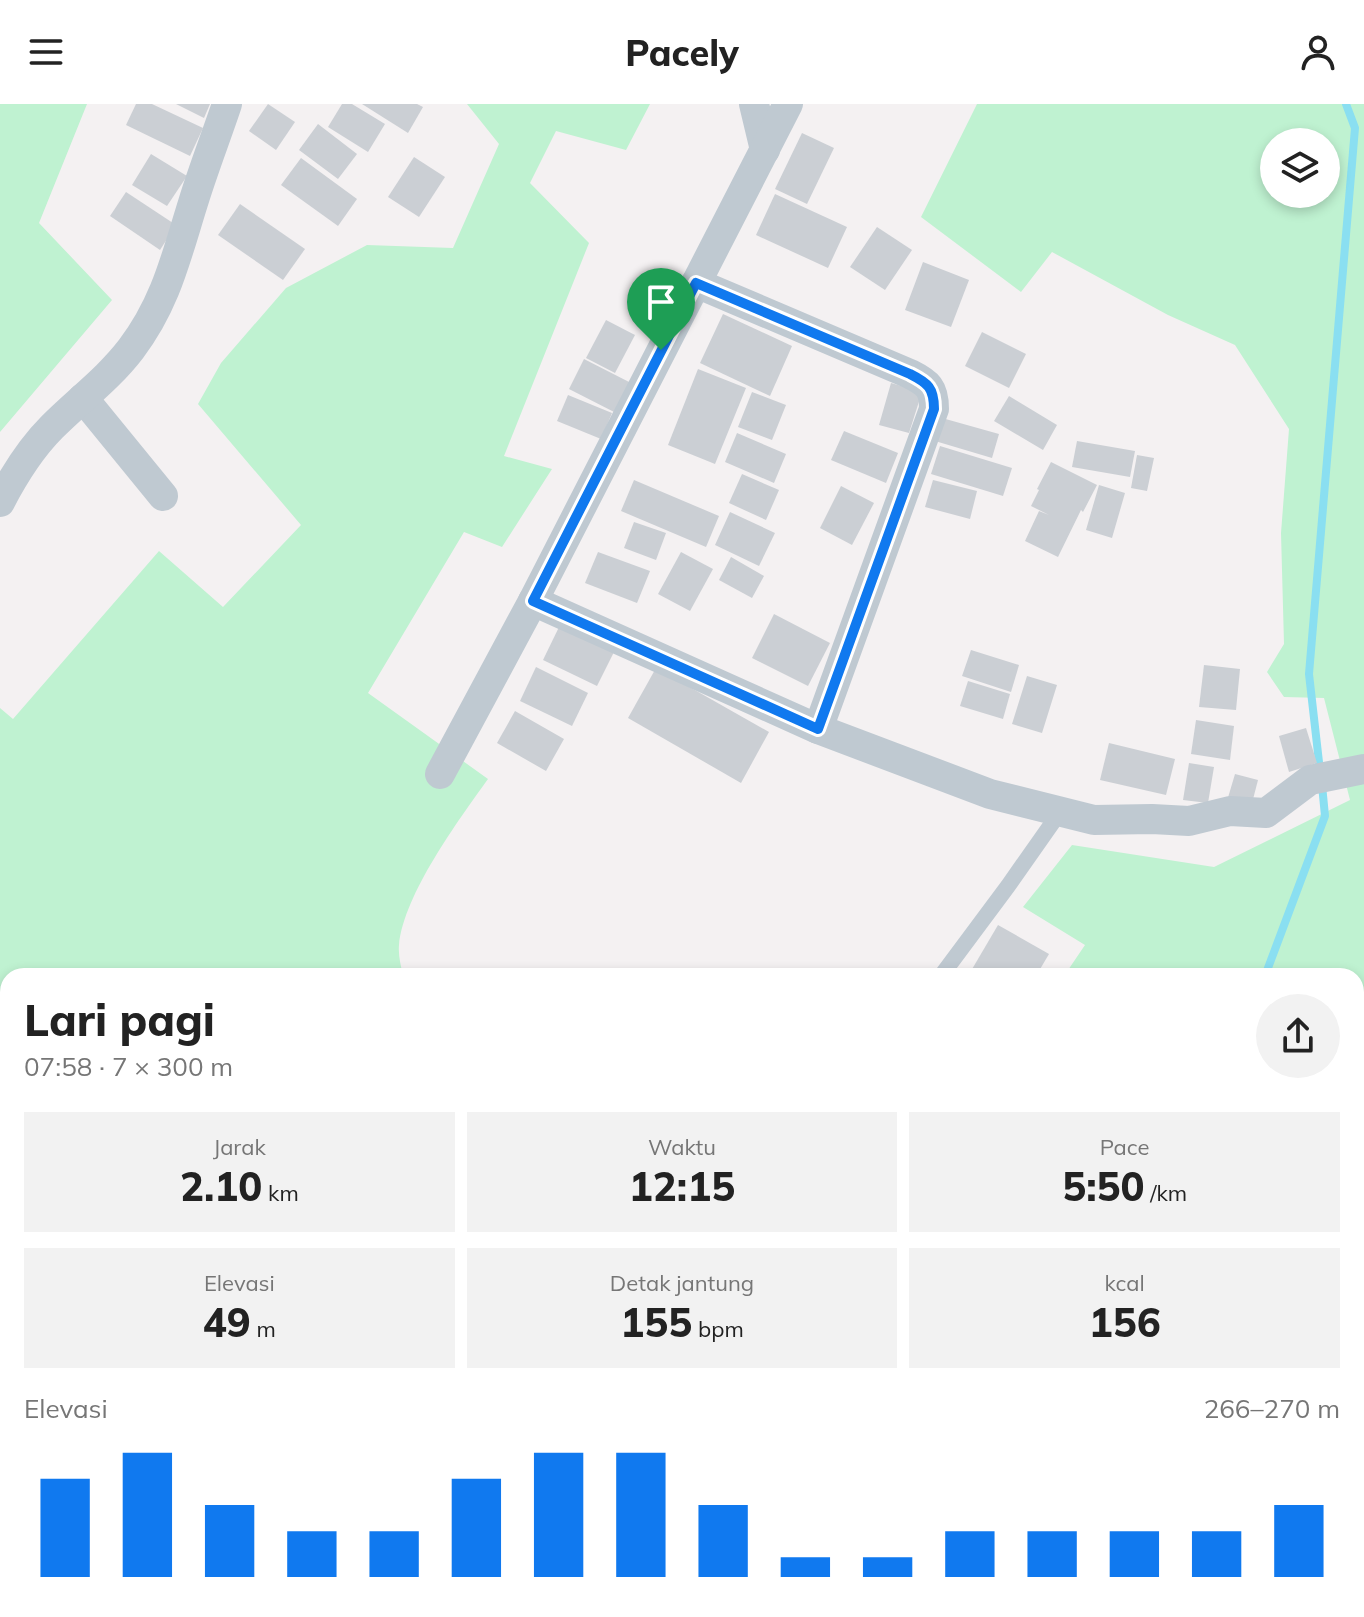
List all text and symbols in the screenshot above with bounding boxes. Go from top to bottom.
icon: menu [24,30,68,74]
text: Pacely [625,30,739,75]
icon: person [1296,30,1340,74]
map controls [1260,128,1340,208]
button: layers [1260,128,1340,208]
pin [627,268,695,350]
icon: arrive [639,280,683,324]
text: Lari pagi [24,992,215,1047]
button: share [1256,994,1340,1078]
text: 07:58 · 7 × 300 m [24,1050,233,1083]
text: Jarak [213,1133,266,1161]
text: Waktu [648,1133,716,1161]
text: Pace [1100,1133,1149,1161]
text: 2.10 [180,1161,262,1211]
text: 12:15 [629,1161,735,1211]
text: 5:50 [1062,1161,1145,1211]
text: km [262,1179,299,1207]
text: /km [1145,1179,1187,1207]
text: Elevasi [204,1269,275,1297]
text: Detak jantung [610,1269,754,1297]
text: kcal [1105,1269,1145,1297]
text: 49 [203,1297,251,1347]
text: 155 [620,1297,692,1347]
text: 156 [1089,1297,1161,1347]
text: m [251,1315,276,1343]
text: bpm [692,1315,744,1343]
text: Elevasi [24,1392,108,1425]
text: 266–270 m [1204,1392,1340,1425]

